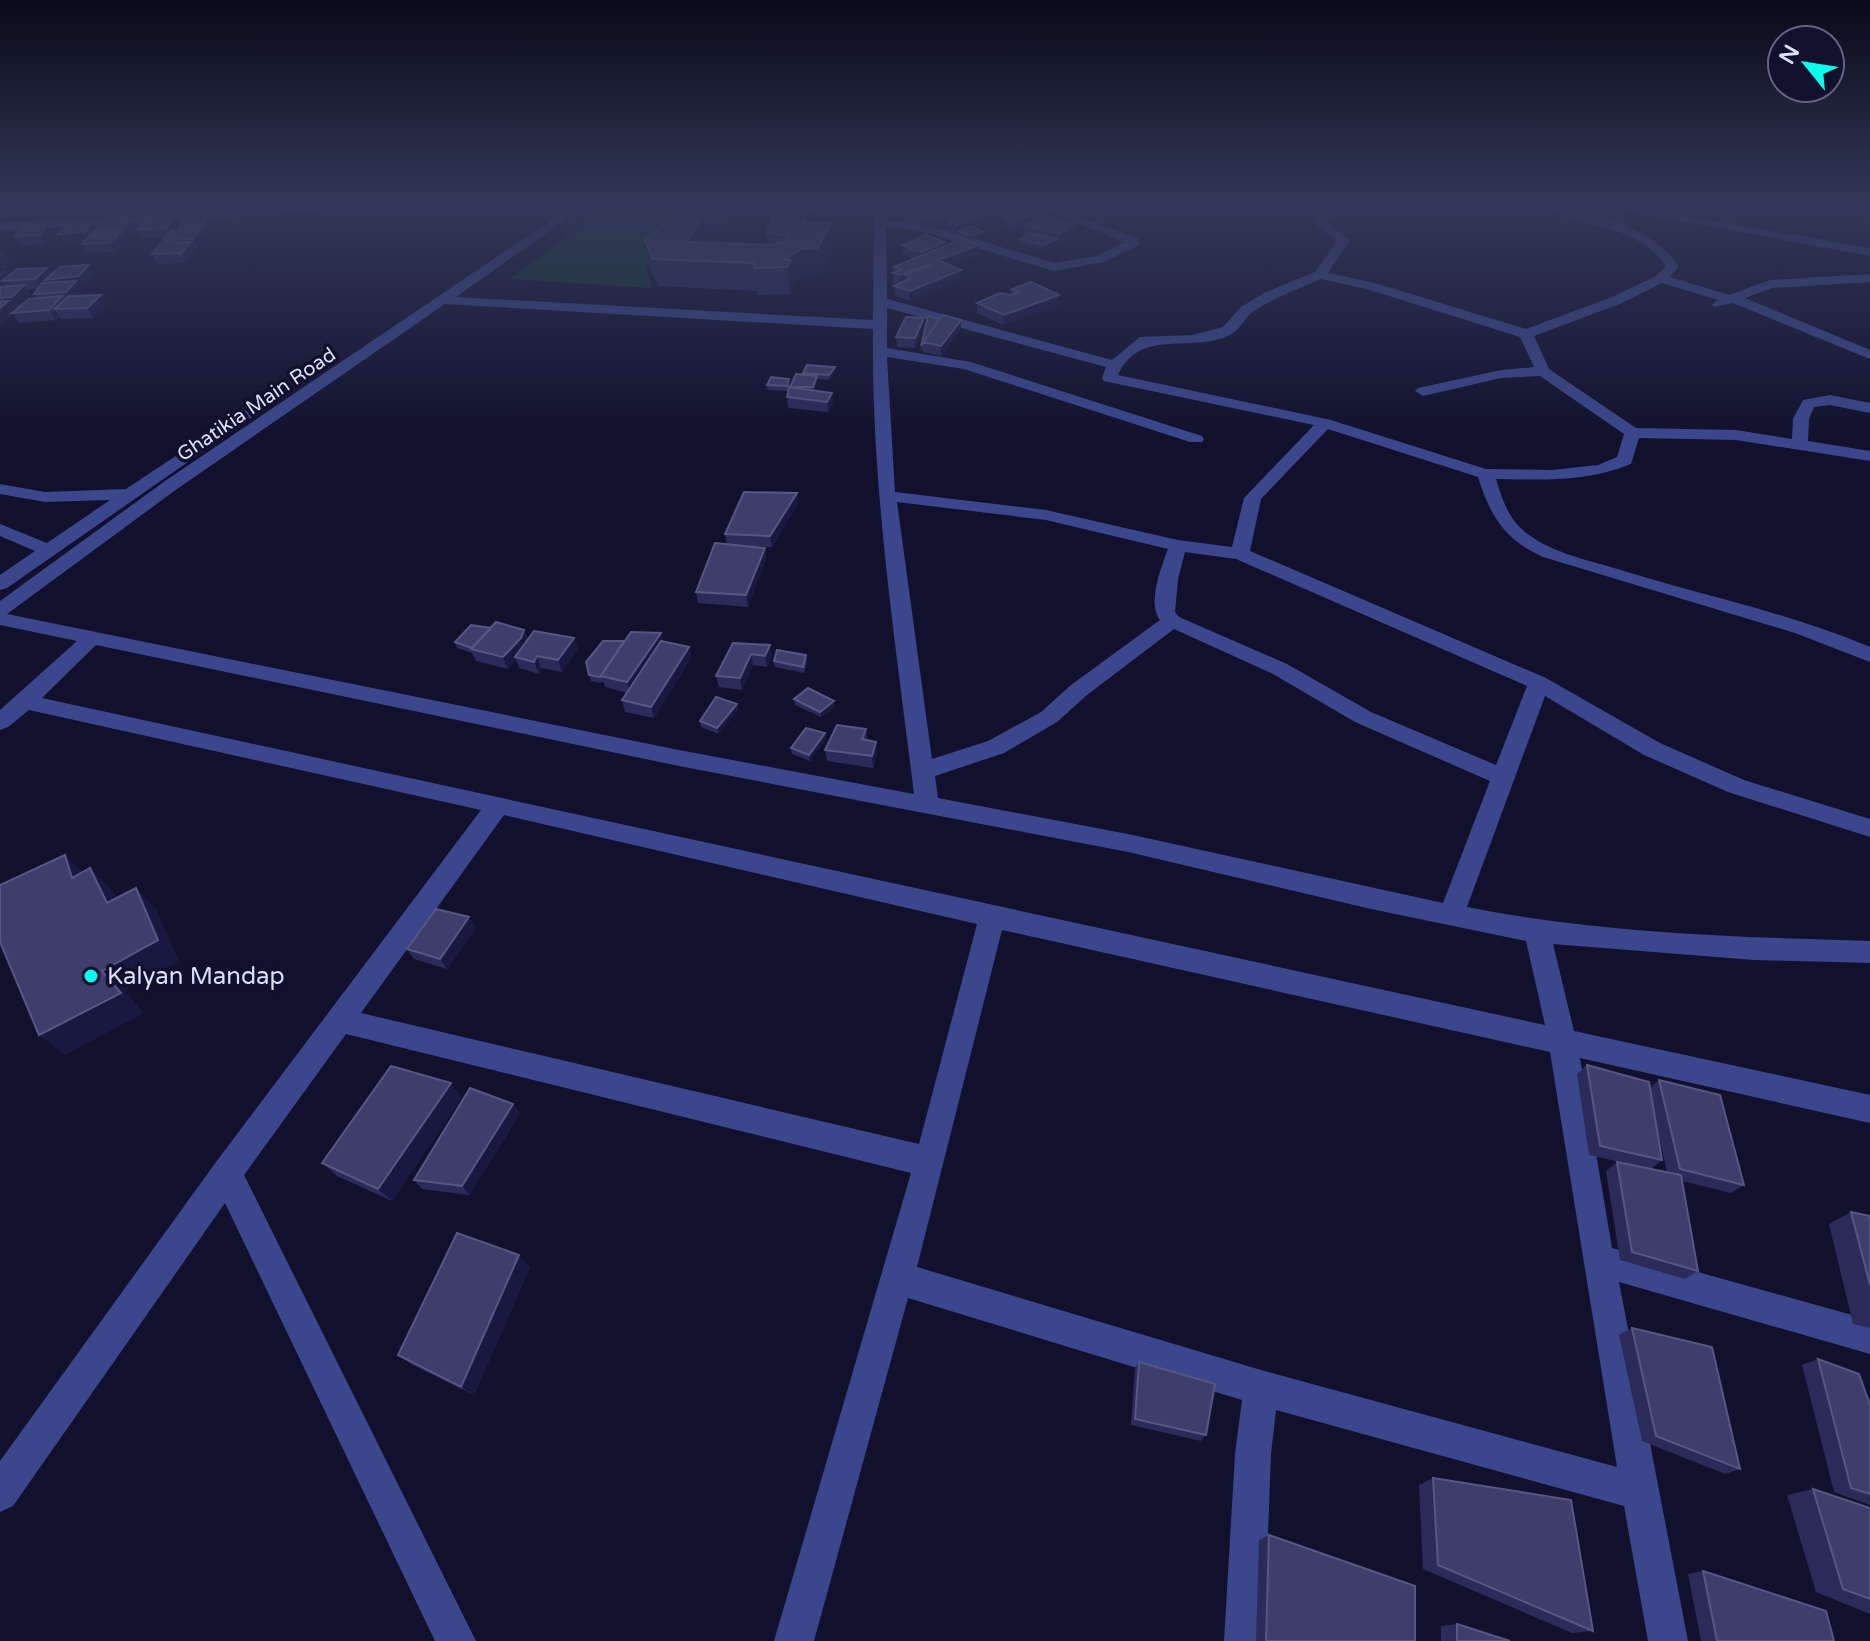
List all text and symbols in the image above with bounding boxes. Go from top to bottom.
north arrow [1766,24,1846,104]
text: N [1774,40,1805,69]
street label: Ghatikia Main Road [173,343,341,467]
place label: Kalyan Mandap [107,962,285,991]
marker: Kalyan Mandap [82,967,100,985]

